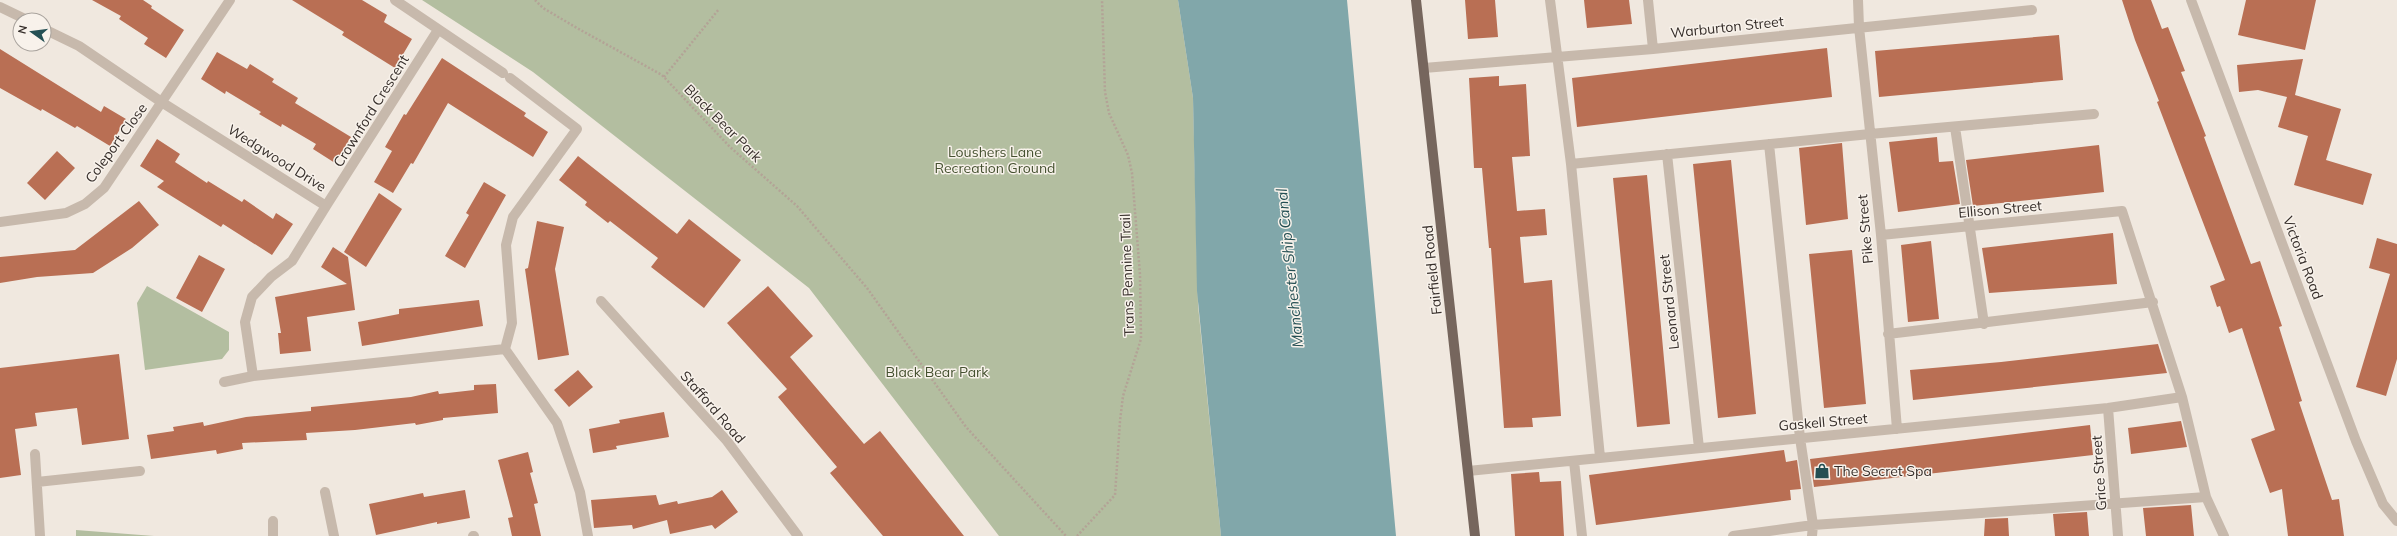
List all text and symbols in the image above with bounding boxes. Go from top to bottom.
north arrow [12,12,52,52]
street label: Warburton Street [1670,12,1785,42]
text: N [14,24,30,35]
street label: Crownford Crescent [329,51,413,170]
street label: Black Bear Park [680,80,766,166]
street label: Coleport Close [81,100,151,186]
street label: Wedgwood Drive [224,120,330,196]
park label: Loushers Lane Recreation Ground [934,143,1056,177]
water label: Manchester Ship Canal [1272,187,1307,349]
street label: Pike Street [1853,194,1877,264]
street label: Ellison Street [1957,196,2043,222]
street label: Trans Pennine Trail [1116,213,1138,337]
street label: Victoria Road [2279,214,2327,302]
street label: Fairfield Road [1418,224,1446,316]
street label: Leonard Street [1655,253,1683,350]
park label: Black Bear Park [886,363,989,381]
street label: Stafford Road [677,367,749,447]
street label: Gaskell Street [1778,409,1868,435]
street label: Grice Street [2087,435,2111,511]
shop icon: The Secret Spa [1813,462,1831,480]
place label: The Secret Spa [1834,462,1932,480]

